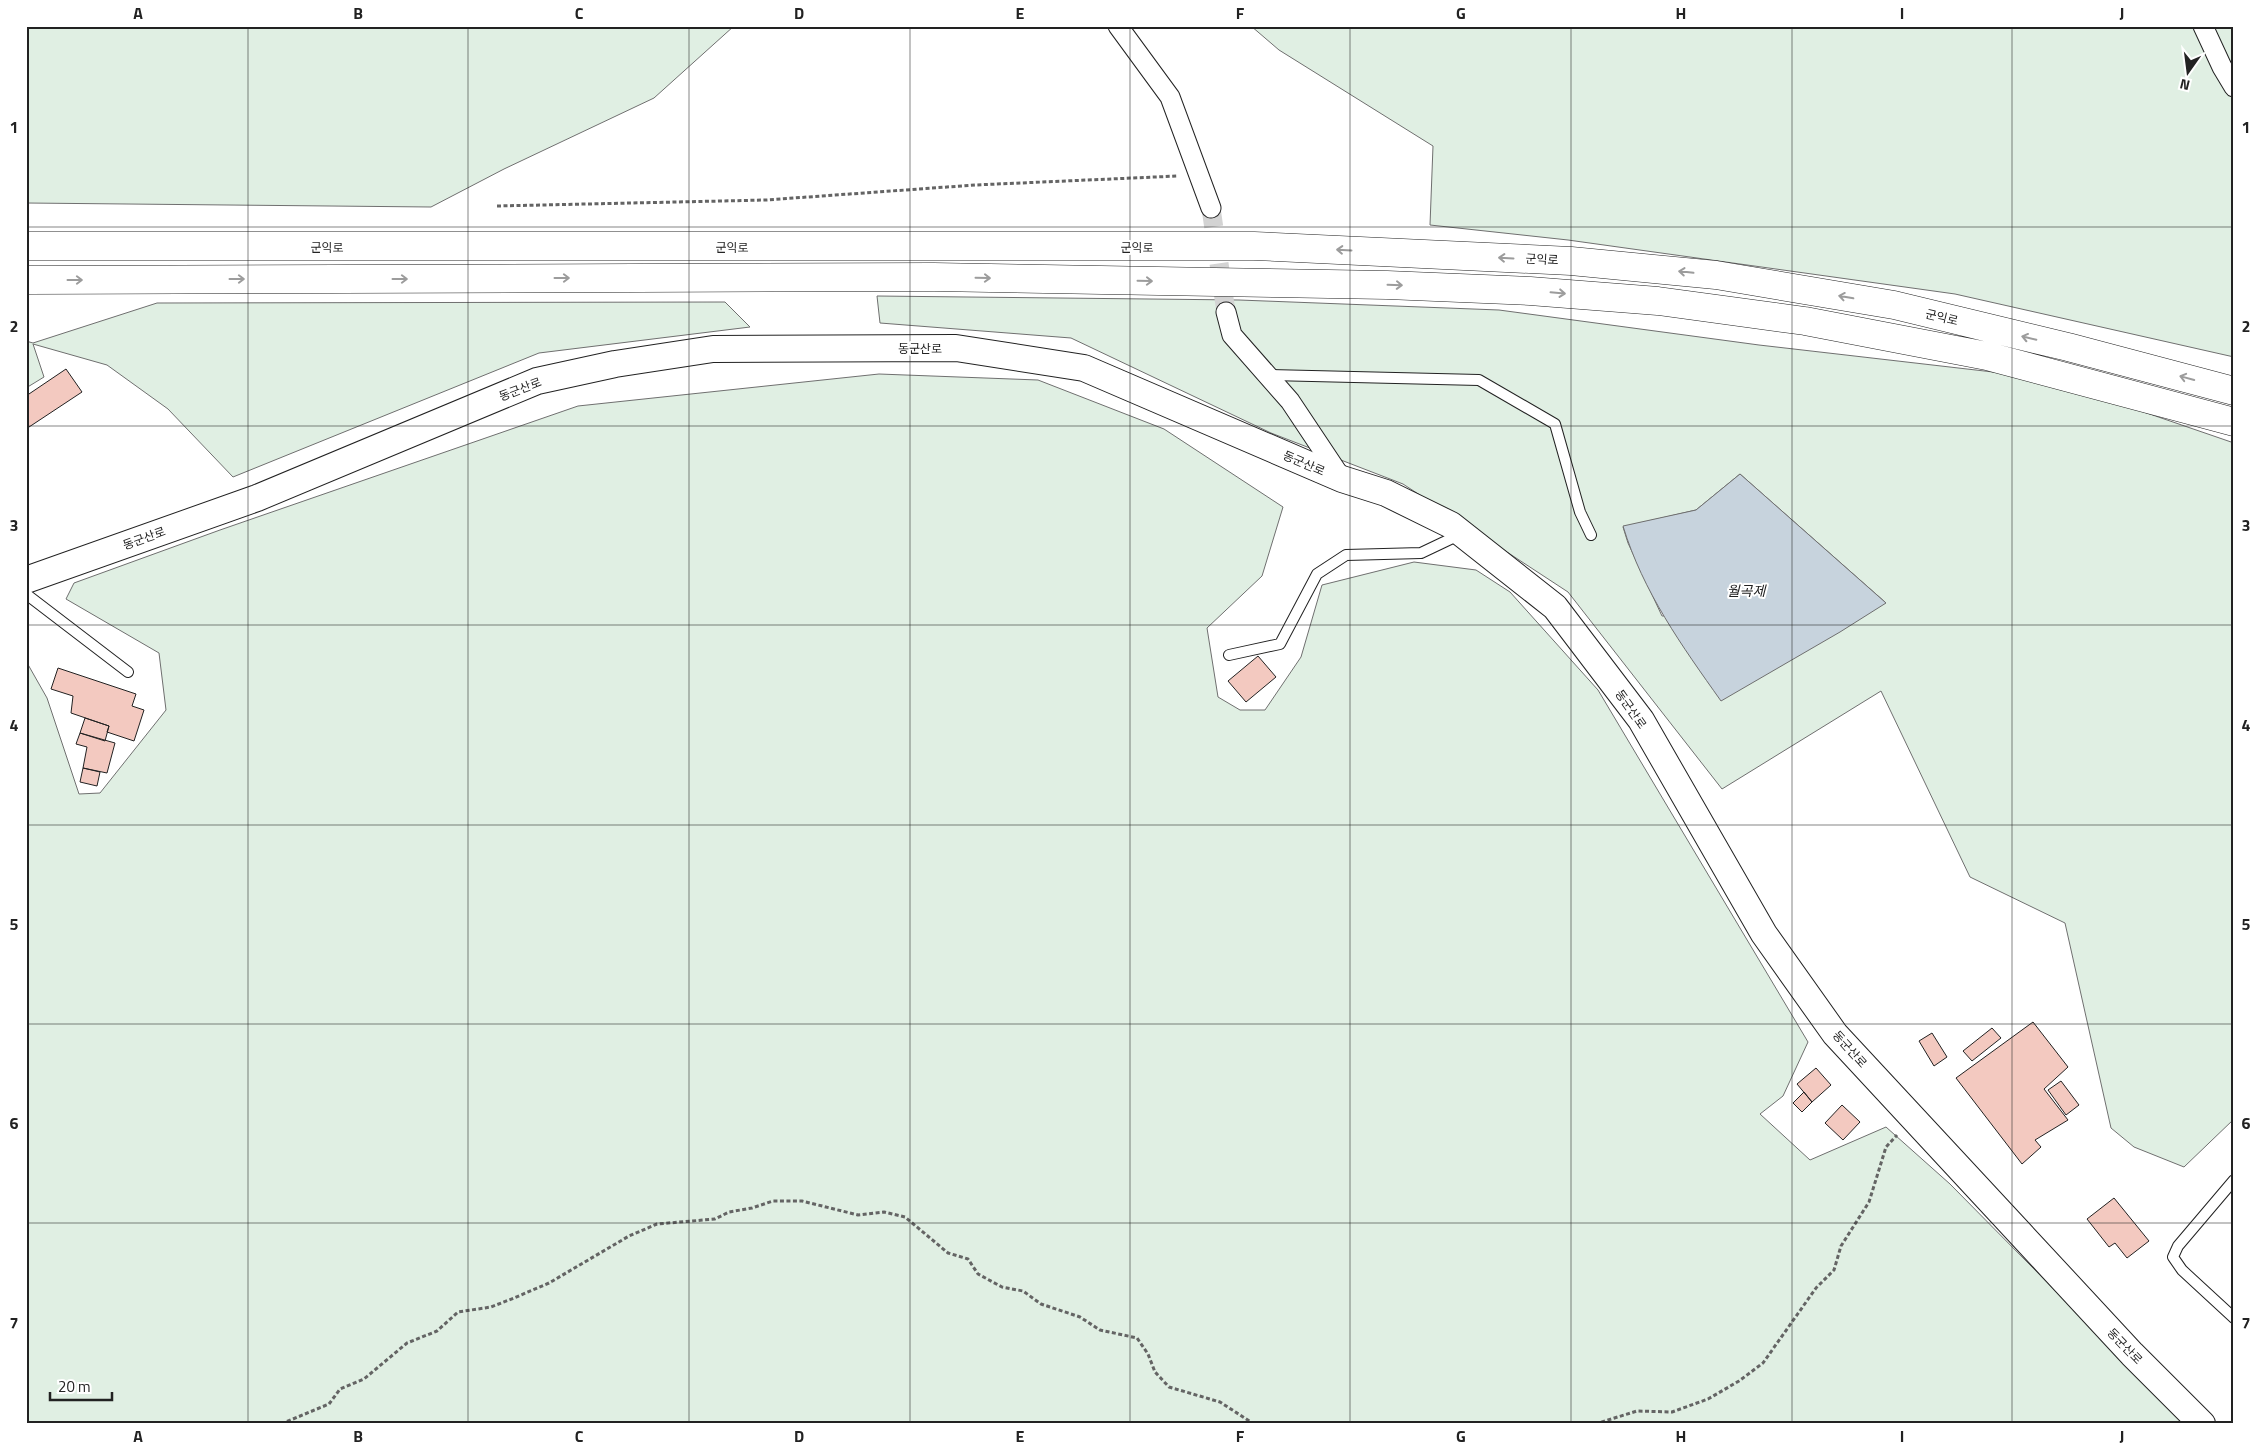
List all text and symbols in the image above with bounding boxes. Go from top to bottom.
text: A [133,1,143,25]
text: B [353,1,363,25]
text: C [575,1,584,25]
text: D [794,1,804,25]
text: E [1016,1,1025,25]
text: F [1236,1,1245,25]
text: G [1456,1,1466,25]
text: H [1676,1,1686,25]
text: I [1900,1,1904,25]
text: J [2120,1,2124,25]
north arrow [2162,48,2212,98]
text: N [2177,74,2192,96]
text: 1 [10,115,18,139]
text: 1 [2242,115,2250,139]
street label: 군익로 [310,238,344,257]
street label: 군익로 [715,238,749,257]
street label: 군익로 [1120,238,1154,257]
one-way arrow [1336,246,1352,255]
street label: 군익로 [1525,249,1559,269]
one-way arrow [1499,253,1515,262]
one-way arrow [1678,267,1694,277]
one-way arrow [554,273,570,283]
one-way arrow [974,273,991,283]
one-way arrow [229,274,245,284]
one-way arrow [392,274,408,284]
one-way arrow [66,275,83,285]
one-way arrow [1137,276,1153,286]
one-way arrow [1387,280,1403,290]
one-way arrow [1549,289,1565,298]
one-way arrow [1839,292,1855,302]
street label: 군익로 [1924,304,1960,330]
text: 2 [10,314,18,338]
text: 2 [2242,314,2250,338]
one-way arrow [2022,333,2038,342]
street label: 동군산로 [898,339,942,358]
street label: 동군산로 [496,372,544,406]
one-way arrow [2179,373,2195,382]
street label: 동군산로 [1280,446,1328,480]
text: 3 [10,513,18,537]
text: 3 [2242,513,2250,537]
street label: 동군산로 [120,522,168,554]
water label: 월곡제 [1727,580,1767,601]
street label: 동군산로 [1611,685,1651,733]
text: 4 [10,713,19,737]
text: 4 [2242,713,2251,737]
text: 5 [10,912,19,936]
text: 5 [2242,912,2251,936]
street label: 동군산로 [1828,1026,1872,1072]
text: 6 [10,1111,19,1135]
text: 6 [2242,1111,2251,1135]
text: 7 [10,1311,18,1335]
text: 7 [2242,1311,2250,1335]
street label: 동군산로 [2103,1324,2147,1368]
scale bar [50,1370,112,1402]
text: 20 m [58,1375,91,1398]
text: A [133,1424,143,1448]
text: B [353,1424,363,1448]
text: C [575,1424,584,1448]
text: D [794,1424,804,1448]
text: E [1016,1424,1025,1448]
text: F [1236,1424,1245,1448]
text: G [1456,1424,1466,1448]
text: H [1676,1424,1686,1448]
text: I [1900,1424,1904,1448]
text: J [2120,1424,2124,1448]

